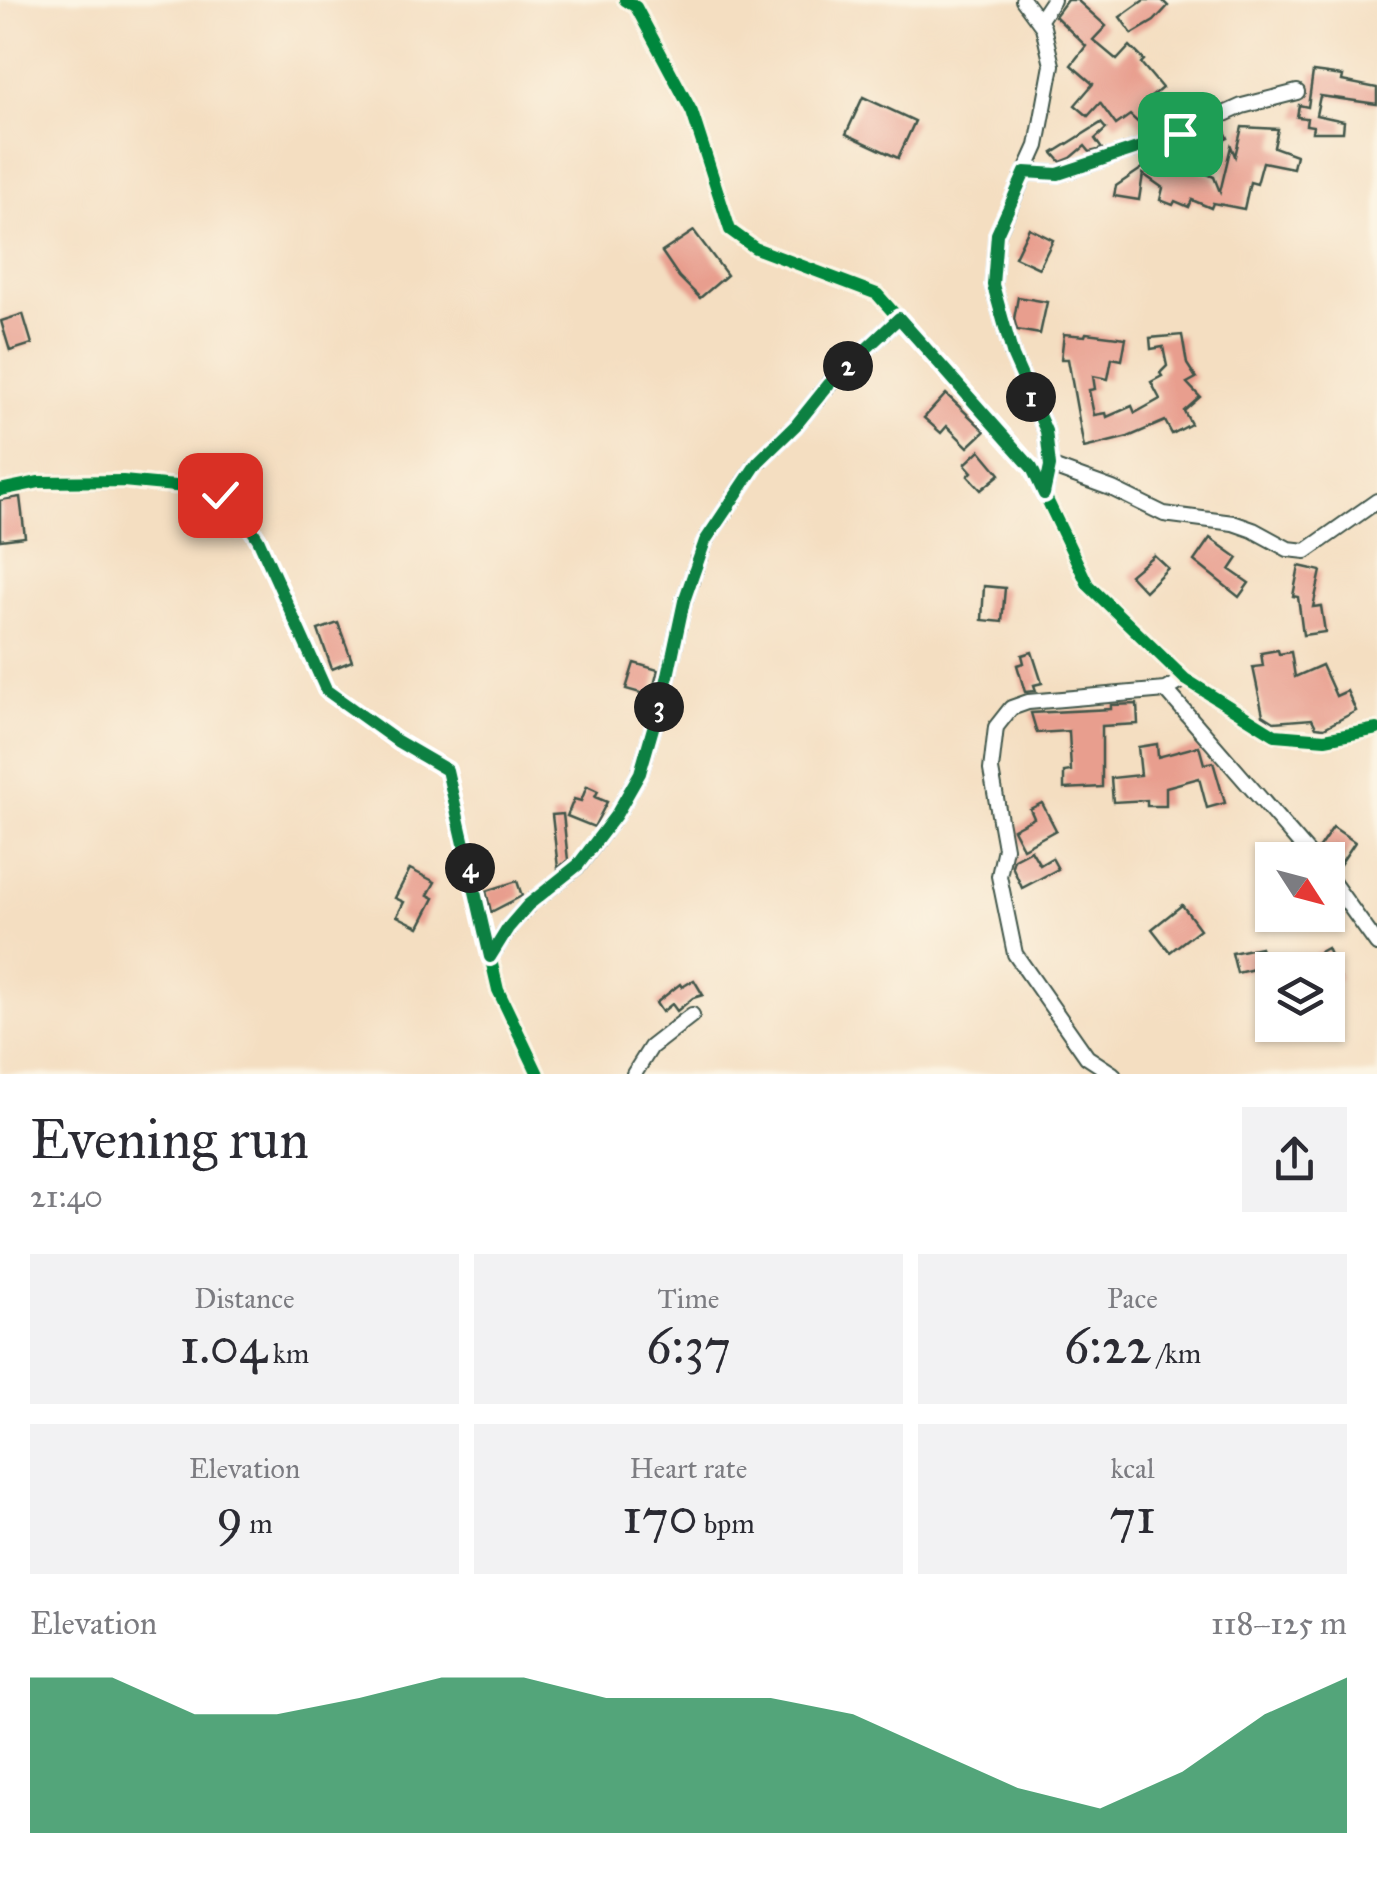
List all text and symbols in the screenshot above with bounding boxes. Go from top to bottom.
pin [1138,92,1223,177]
icon: arrive [1153,107,1208,162]
pin: 2 [823,341,873,391]
text: 2 [841,348,855,383]
pin: 1 [1006,372,1056,422]
text: 1 [1025,379,1037,414]
pin [178,453,263,538]
icon: check [193,468,248,523]
pin: 3 [634,682,684,732]
text: 3 [653,689,665,724]
north arrow [1255,842,1345,932]
map controls [1255,842,1345,1042]
pin: 4 [445,843,495,893]
text: 4 [462,850,478,885]
button: layers [1255,952,1345,1042]
text: Evening run [30,1106,309,1173]
button: share [1242,1107,1347,1212]
text: 21:40 [30,1177,103,1216]
text: Distance [194,1281,295,1316]
text: Time [658,1281,720,1316]
text: Pace [1107,1281,1158,1316]
text: 1.04 [180,1316,267,1377]
text: 6:37 [646,1316,731,1377]
text: 6:22 [1064,1316,1151,1377]
text: km [267,1336,309,1371]
text: /km [1151,1336,1201,1371]
text: Elevation [189,1451,300,1486]
text: Heart rate [630,1451,747,1486]
text: kcal [1110,1451,1155,1486]
text: 9 [216,1486,243,1547]
text: 170 [622,1486,698,1547]
text: 71 [1109,1486,1156,1547]
text: m [243,1506,273,1541]
text: bpm [698,1506,755,1541]
text: Elevation [30,1604,157,1643]
text: 118–125 m [1211,1604,1347,1643]

